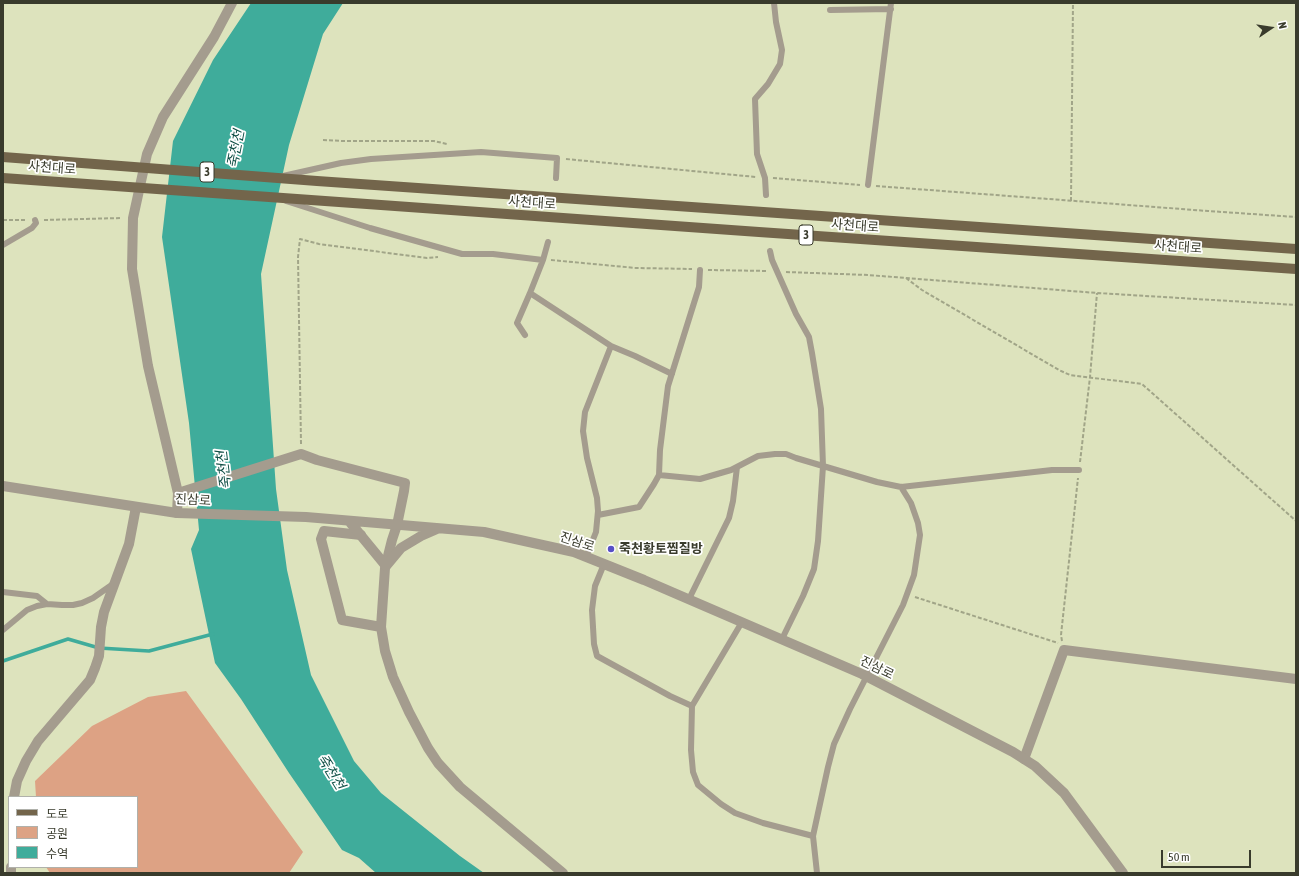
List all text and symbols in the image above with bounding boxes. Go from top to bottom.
north arrow [1251,8,1291,48]
text: N [1276,21,1289,30]
water label: 죽천천 [224,128,248,170]
street label: 사천대로 [28,159,76,177]
road number: 3 [200,162,214,182]
street label: 사천대로 [508,194,556,212]
street label: 사천대로 [831,217,879,235]
road number: 3 [799,225,813,245]
street label: 사천대로 [1154,238,1202,256]
water label: 죽천천 [213,450,235,490]
street label: 진삼로 [175,491,211,509]
street label: 진삼로 [558,529,596,555]
place label: 죽천황토찜질방 [619,541,703,557]
marker: 죽천황토찜질방 [606,544,616,554]
street label: 진삼로 [857,653,897,683]
water label: 죽천천 [314,751,348,793]
legend [8,796,138,868]
text: 도로 [46,807,68,821]
text: 공원 [46,827,68,841]
scale bar [1163,842,1253,868]
text: 수역 [46,847,68,861]
text: 50 m [1168,850,1190,864]

